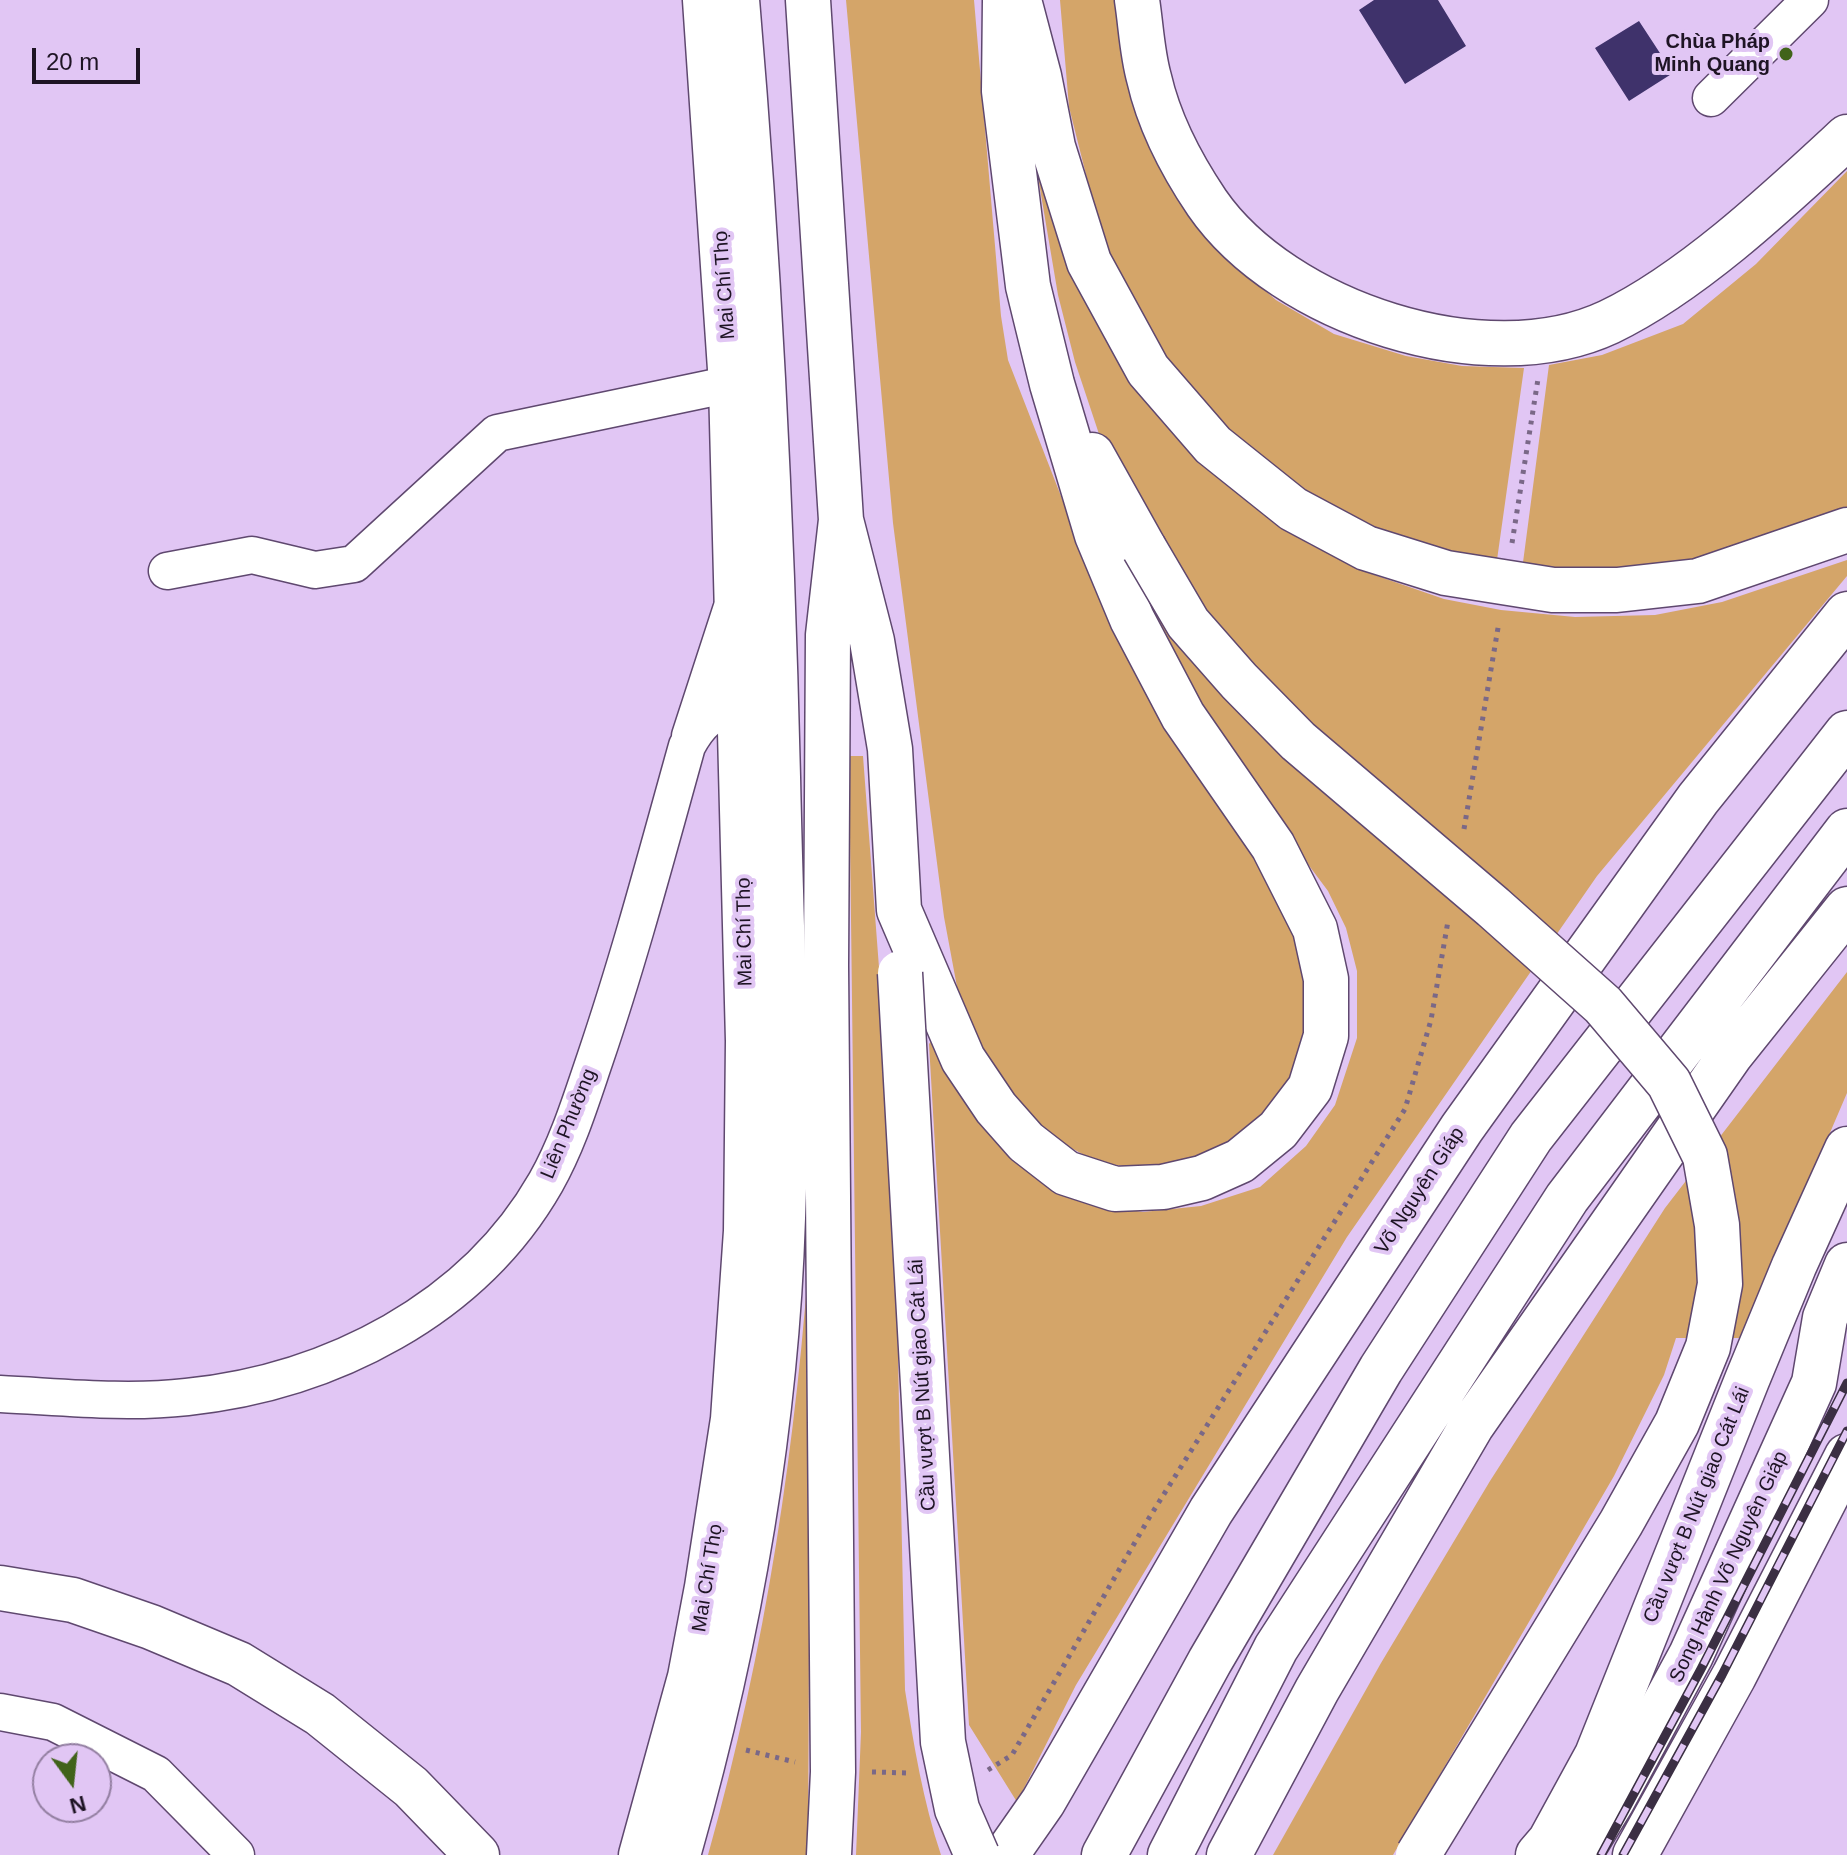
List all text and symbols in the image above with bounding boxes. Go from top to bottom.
place label: Chùa Pháp Minh Quang [1654,30,1770,77]
scale bar [36,32,144,82]
marker: Chùa Pháp Minh Quang [1777,45,1795,63]
text: 20 m [46,48,99,75]
street label: Mai Chí Thọ [709,230,741,340]
street label: Mai Chí Thọ [732,877,758,987]
street label: Liên Phường [536,1065,602,1183]
street label: Võ Nguyên Giáp [1370,1123,1470,1259]
street label: Cầu vượt B Nút giao Cát Lái [904,1258,942,1512]
street label: Cầu vượt B Nút giao Cát Lái [1639,1384,1755,1626]
street label: Song Hành Võ Nguyên Giáp [1665,1448,1793,1686]
street label: Mai Chí Thọ [688,1522,728,1634]
north arrow [32,1743,112,1823]
text: N [67,1791,89,1819]

